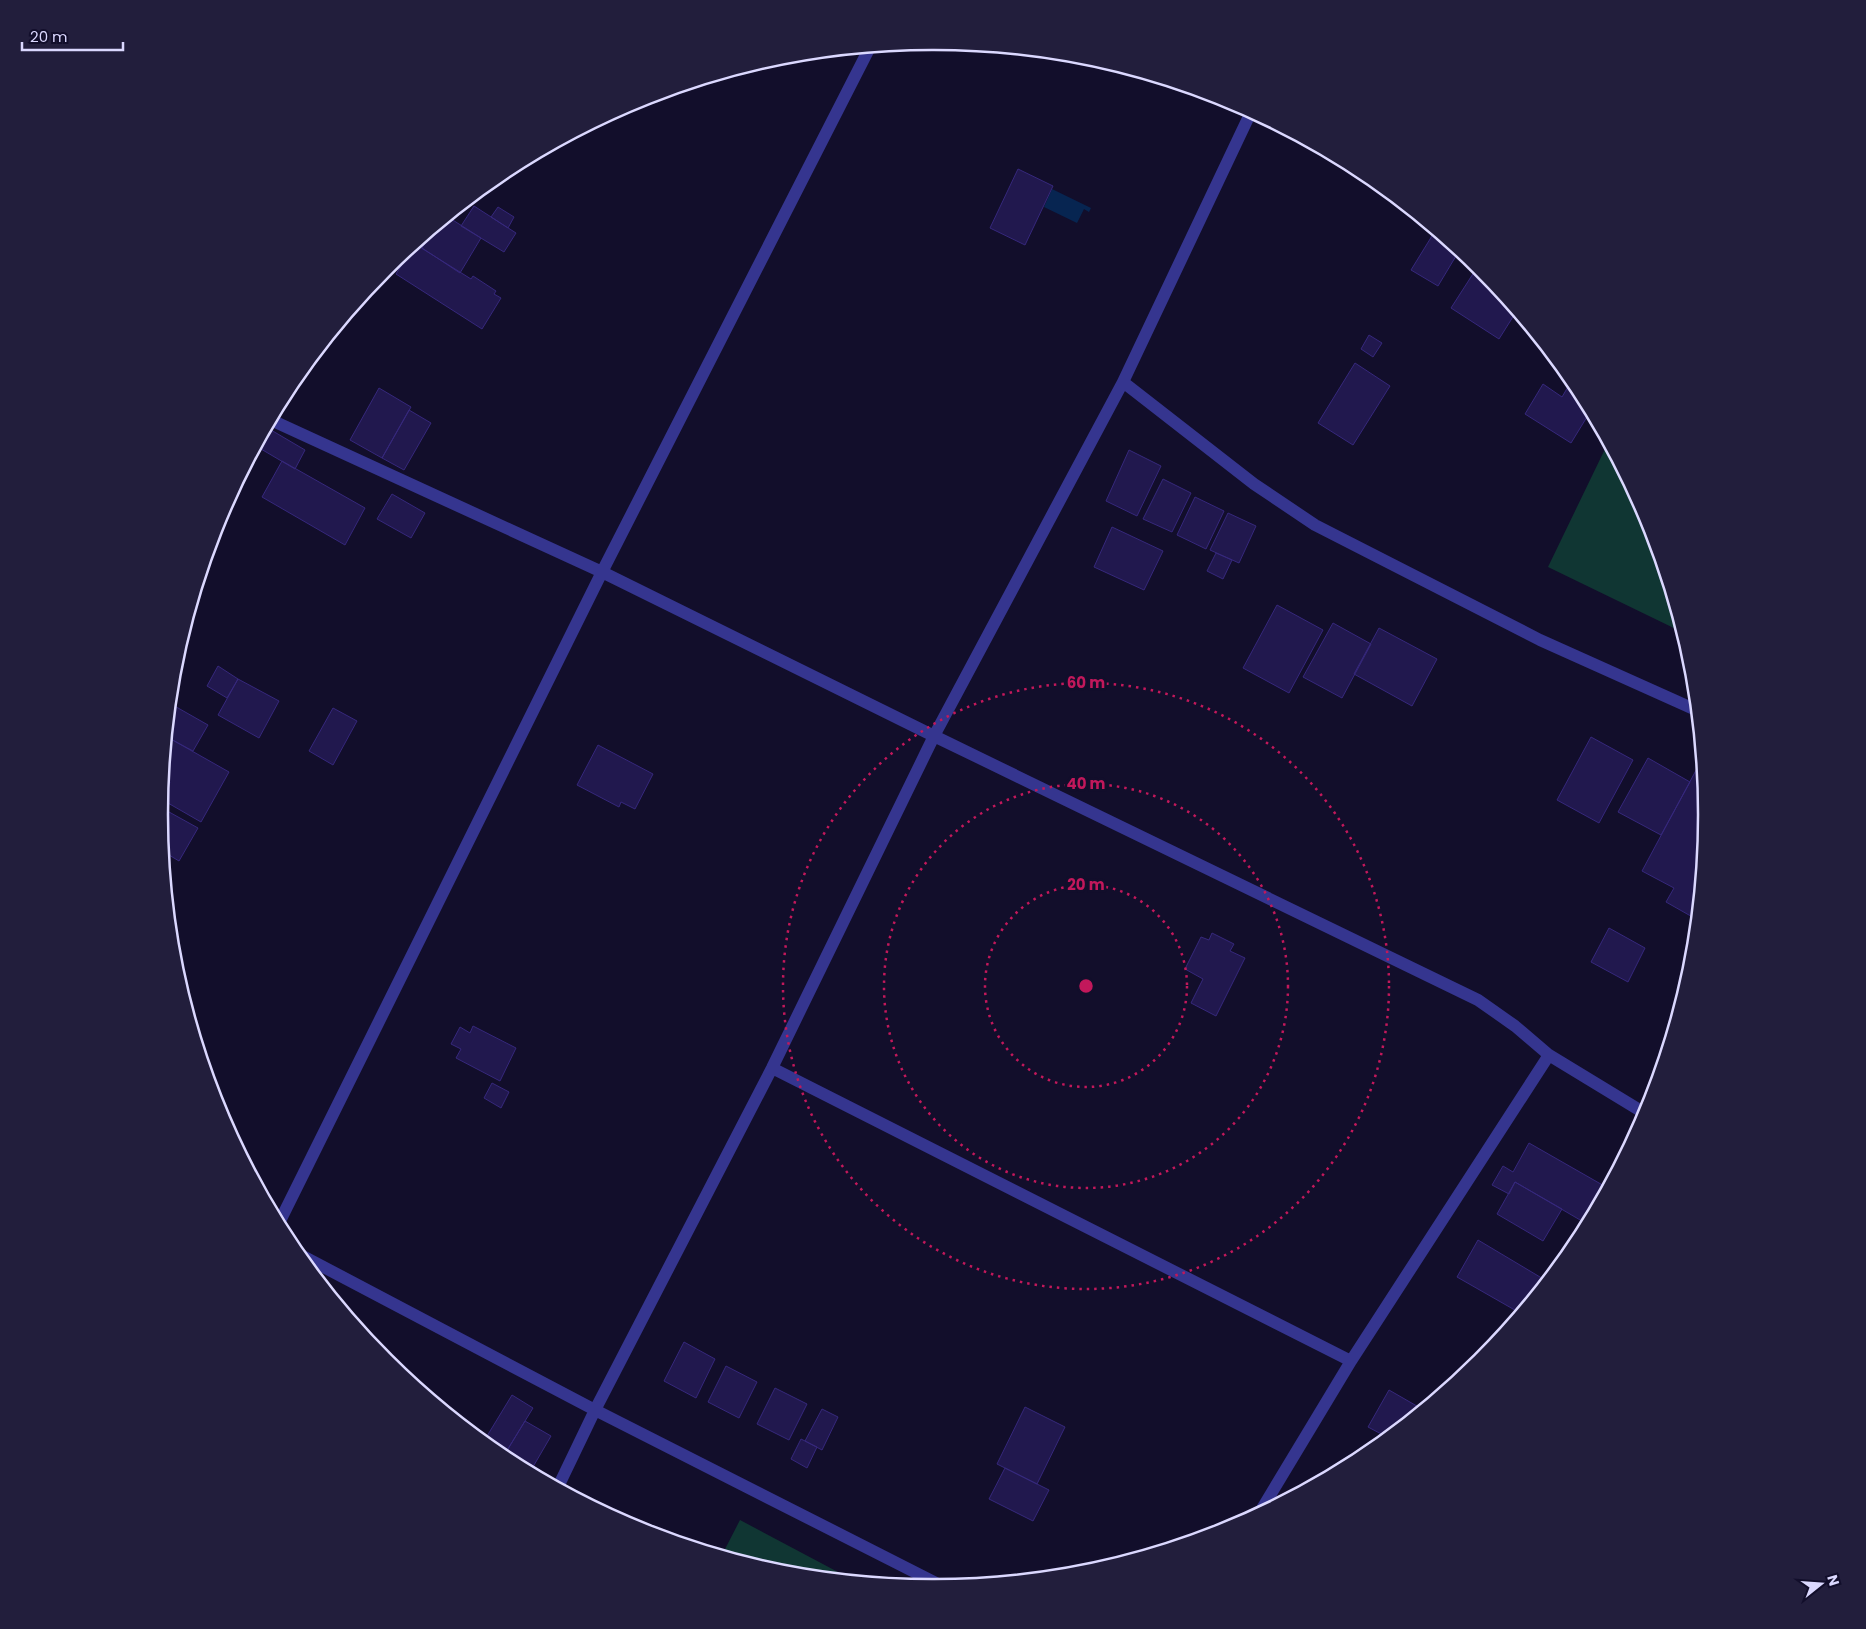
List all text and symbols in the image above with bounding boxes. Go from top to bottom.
scale bar [22,20,124,52]
text: 20 m [30,26,68,47]
text: 60 m [1067,672,1105,693]
text: 40 m [1066,773,1106,794]
text: 20 m [1067,874,1105,895]
centre of rings [1077,977,1095,995]
north arrow [1796,1559,1846,1609]
text: N [1822,1572,1845,1588]

